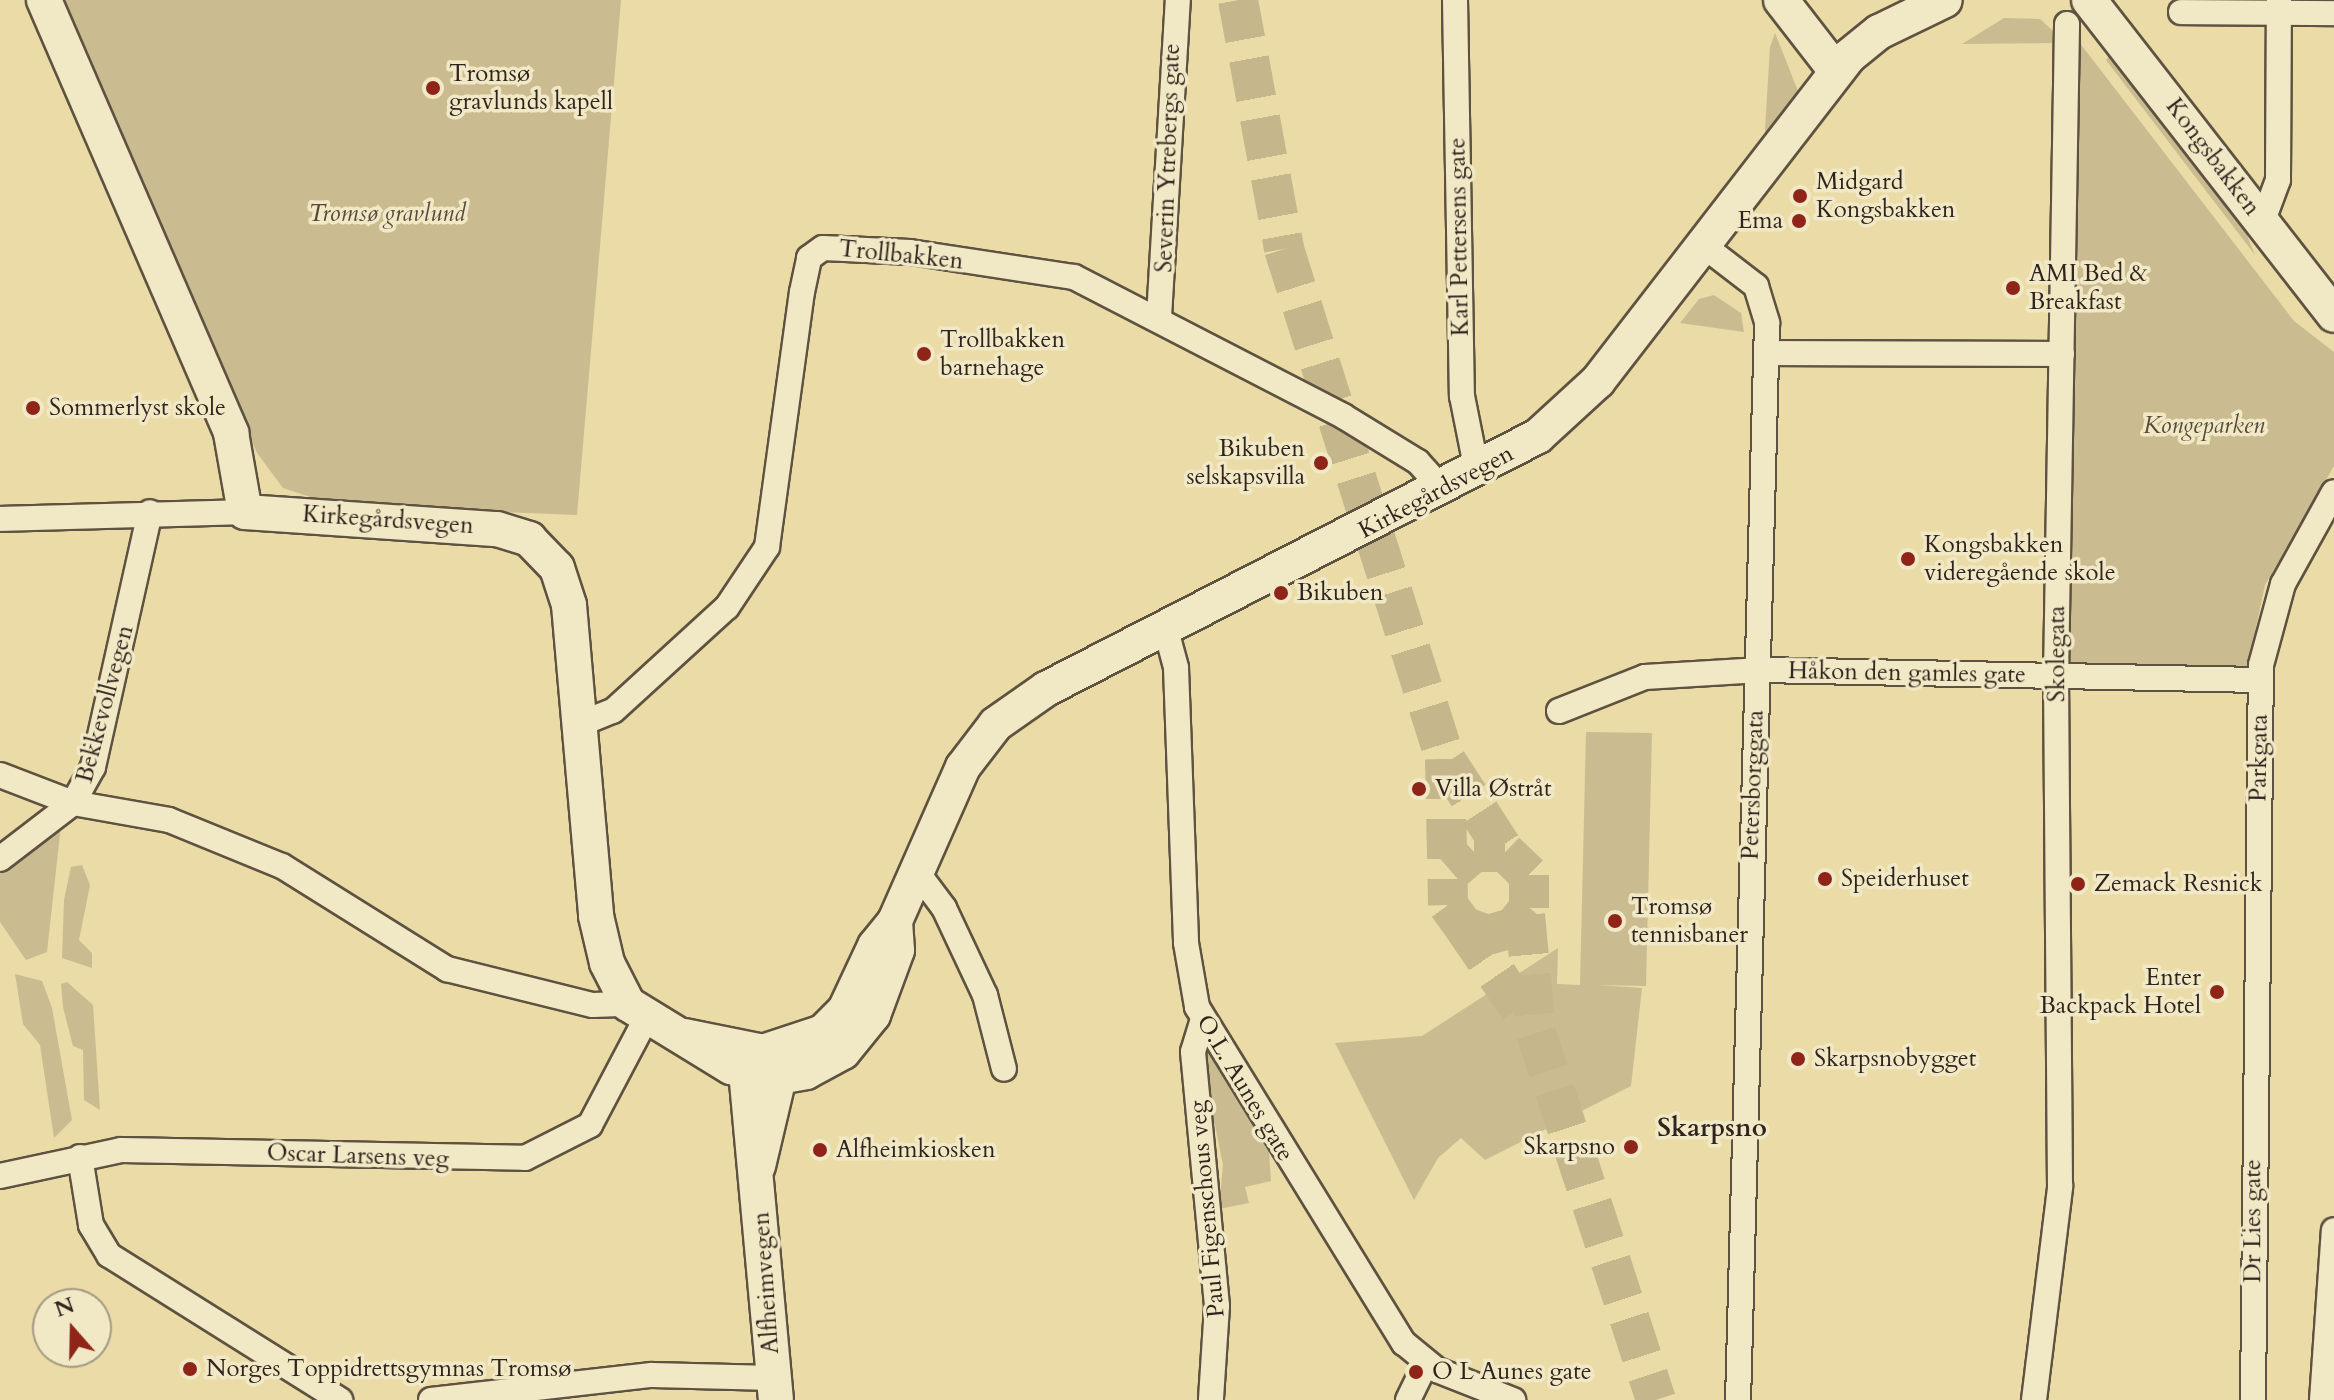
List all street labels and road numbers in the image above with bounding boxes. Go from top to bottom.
street label: Severin Ytrebergs gate [1150,43,1186,273]
street label: Kongsbakken [2160,93,2266,221]
street label: Karl Pettersens gate [1443,137,1475,337]
street label: Trollbakken [837,234,965,276]
street label: Kirkegårdsvegen [1354,439,1518,545]
street label: Kirkegårdsvegen [301,500,475,540]
street label: Skolegata [2043,606,2071,702]
street label: Bekkevollvegen [70,622,140,786]
street label: Håkon den gamles gate [1788,657,2026,689]
street label: Petersborggata [1736,709,1770,861]
street label: Parkgata [2244,714,2274,802]
street label: O.L. Aunes gate [1190,1010,1300,1166]
street label: Paul Figenschous veg [1183,1099,1231,1319]
street label: Oscar Larsens veg [266,1138,450,1174]
street label: Dr Lies gate [2239,1159,2267,1283]
street label: Alfheimvegen [747,1211,785,1355]

